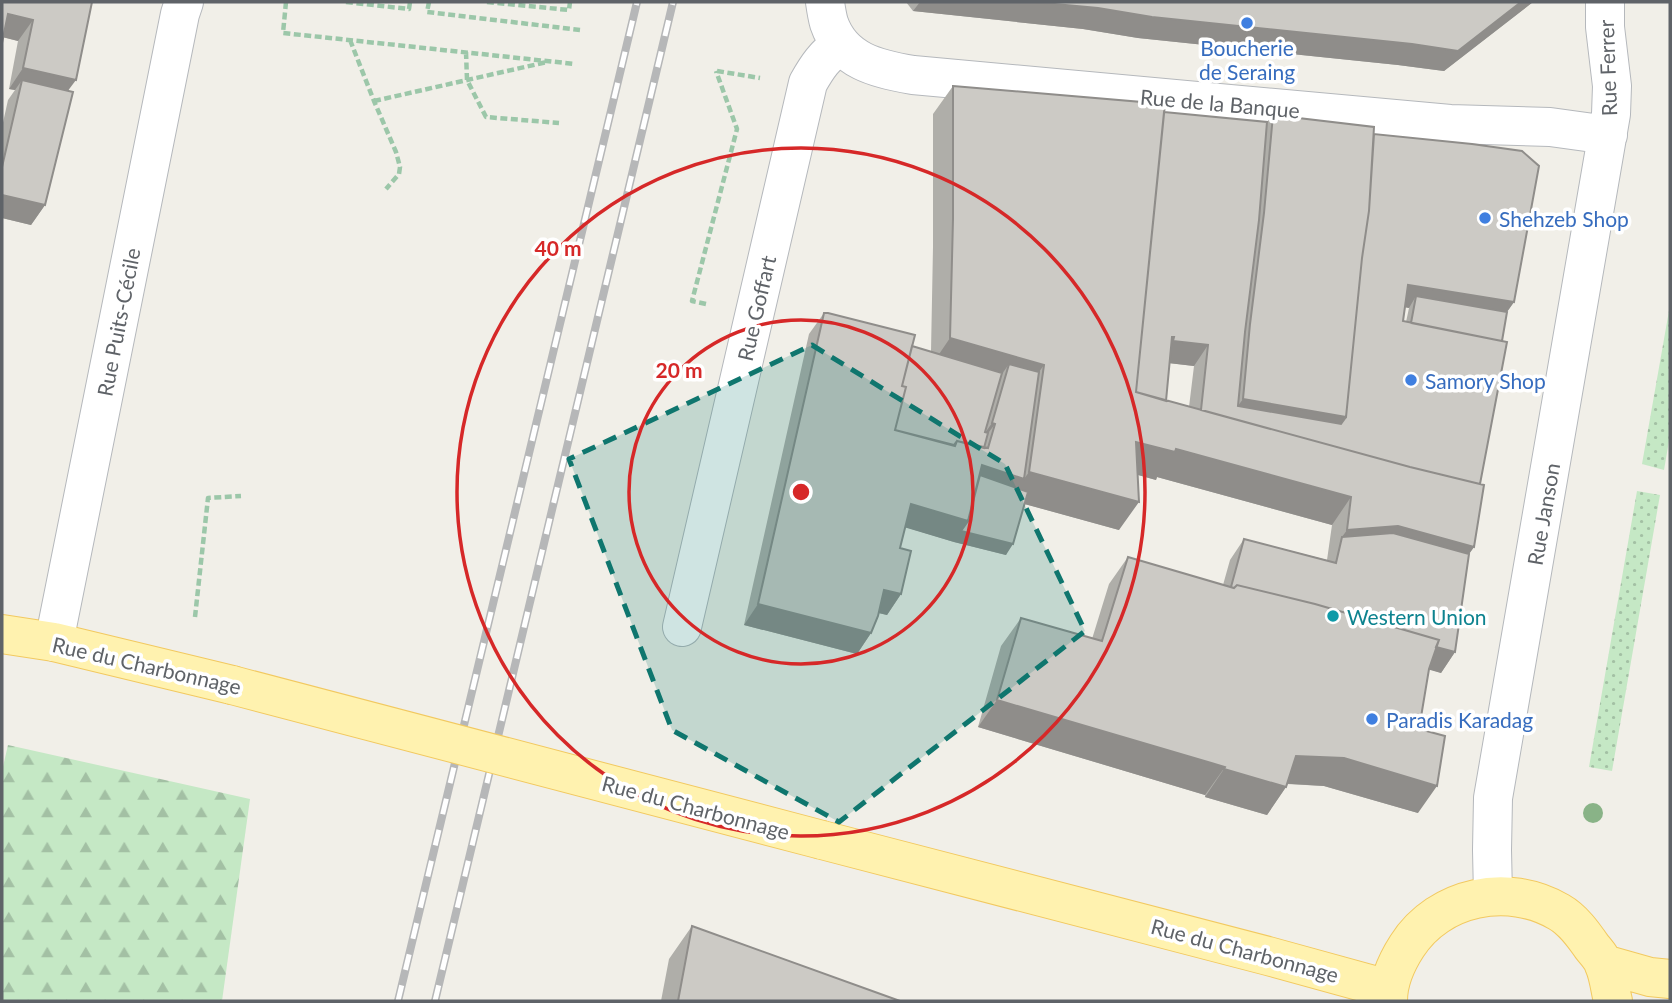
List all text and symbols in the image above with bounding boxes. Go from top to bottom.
marker: Boucherie de Seraing [1239,15,1255,31]
street label: Rue Ferrer [1593,19,1621,117]
place label: Boucherie de Seraing [1199,35,1295,84]
street label: Rue de la Banque [1139,84,1301,122]
place label: Shehzeb Shop [1499,206,1629,231]
marker: Shehzeb Shop [1477,210,1493,226]
text: 40 m [534,235,582,260]
street label: Rue Puits-Cécile [91,246,145,398]
street label: Rue Goffart [732,252,780,363]
text: 20 m [655,357,703,382]
place label: Samory Shop [1425,368,1546,393]
marker: Samory Shop [1403,372,1419,388]
street label: Rue Janson [1522,461,1564,567]
centre of rings [789,480,813,504]
place label: Western Union [1347,604,1487,629]
marker: Western Union [1325,608,1341,624]
street label: Rue du Charbonnage [50,631,244,699]
place label: Paradis Karadag [1386,707,1533,732]
marker: Paradis Karadag [1364,711,1380,727]
street label: Rue du Charbonnage [600,770,792,844]
street label: Rue du Charbonnage [1149,913,1341,987]

